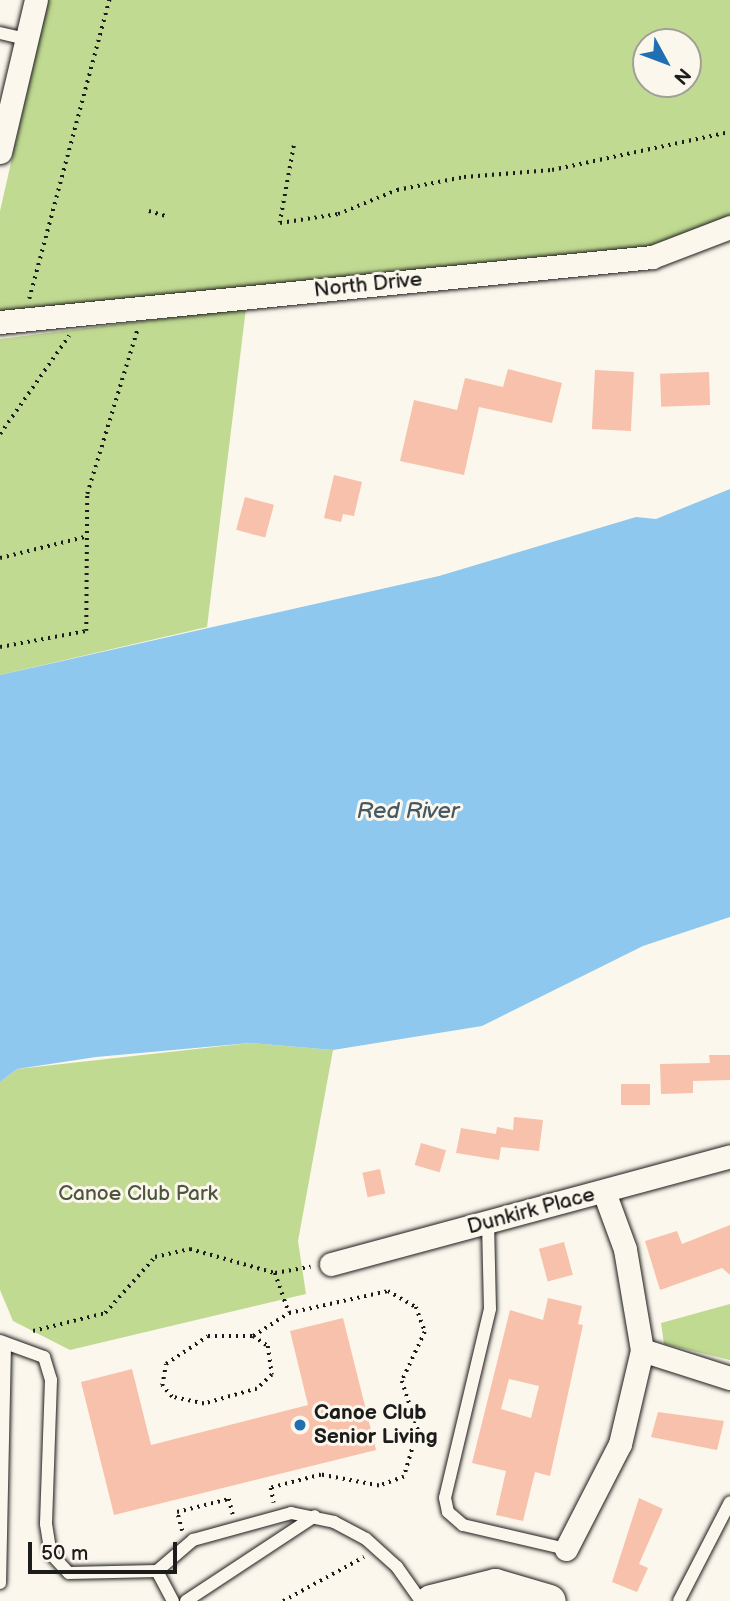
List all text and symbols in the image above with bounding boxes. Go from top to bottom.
north arrow [632,28,702,98]
text: N [668,63,695,89]
street label: North Drive [313,267,423,303]
water label: Red River [357,797,459,825]
park label: Canoe Club Park [58,1181,218,1207]
street label: Dunkirk Place [465,1182,597,1240]
place label: Canoe Club Senior Living [314,1400,438,1450]
marker: Canoe Club Senior Living [292,1417,308,1433]
scale bar [32,1528,180,1572]
text: 50 m [41,1541,88,1566]

